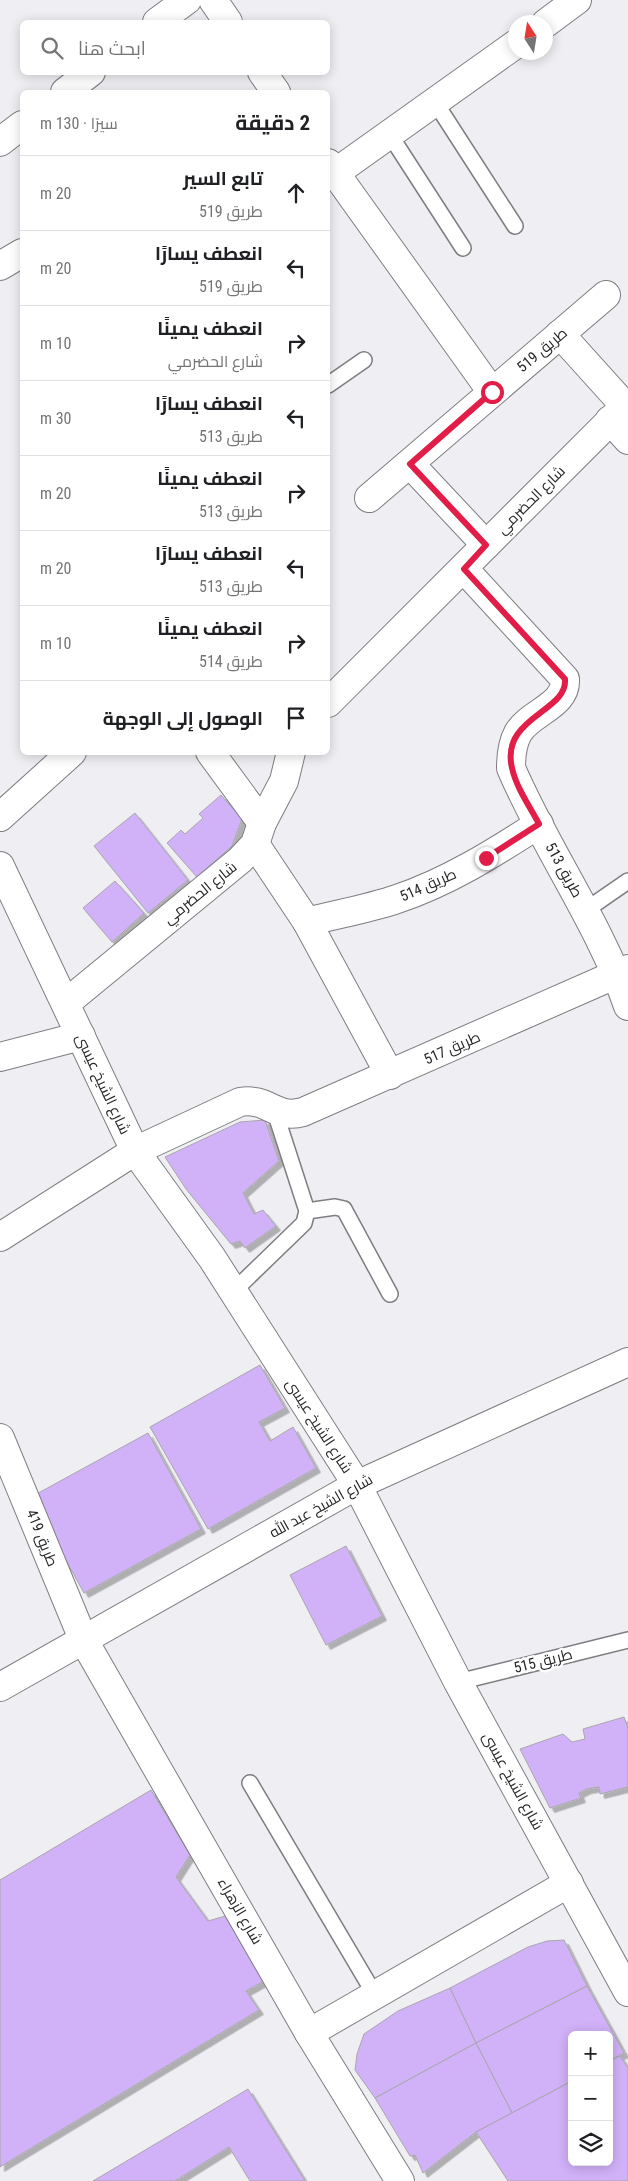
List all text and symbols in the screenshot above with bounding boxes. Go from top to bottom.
north arrow [508,15,553,60]
search box [20,20,330,75]
icon: search [38,34,66,62]
text: ابحث هنا [78,37,146,60]
text: 2 دقيقة [235,111,310,135]
text: سيرًا · 130 m [40,114,118,133]
text: تابع السير [183,167,263,190]
icon: ahead [282,179,310,207]
text: 20 m [40,184,72,203]
text: طريق 519 [199,202,263,221]
text: انعطف يسارًا [155,242,263,265]
icon: left [282,254,310,282]
text: 20 m [40,259,72,278]
text: طريق 519 [199,277,263,296]
text: انعطف يمينًا [157,317,263,340]
street label: طريق 519 [513,324,571,377]
icon: right [282,329,310,357]
text: 10 m [40,334,72,353]
text: شارع الحضرمي [168,352,263,371]
route start [481,381,504,404]
text: انعطف يسارًا [155,392,263,415]
icon: left [282,404,310,432]
text: 30 m [40,409,72,428]
text: طريق 513 [199,427,263,446]
street label: شارع الحضرمي [493,462,571,540]
text: انعطف يمينًا [157,467,263,490]
icon: right [282,479,310,507]
text: 20 m [40,484,72,503]
text: طريق 513 [199,502,263,521]
text: انعطف يسارًا [155,542,263,565]
icon: left [282,554,310,582]
text: 20 m [40,559,72,578]
text: طريق 513 [199,577,263,596]
text: انعطف يمينًا [157,617,263,640]
icon: right [282,629,310,657]
text: 10 m [40,634,72,653]
text: طريق 514 [199,652,263,671]
icon: arrive [282,704,310,732]
text: الوصول إلى الوجهة [103,707,263,730]
street label: طريق 513 [541,839,586,901]
route end [475,847,498,870]
street label: شارع الحضرمي [160,858,242,930]
street label: طريق 514 [397,865,459,906]
street label: طريق 517 [421,1028,483,1069]
street label: شارع الشيخ عيسى [70,1031,134,1138]
street label: شارع الشيخ عيسى [280,1375,356,1478]
street label: شارع الشيخ عبد الله [266,1469,377,1544]
street label: طريق 419 [22,1507,62,1570]
street label: طريق 515 [512,1645,574,1678]
street label: شارع الشيخ عيسى [477,1729,547,1834]
street label: شارع الزهراء [212,1875,266,1948]
map controls [568,2031,613,2166]
button: + [568,2031,613,2076]
button: − [568,2076,613,2121]
button: layers [568,2121,613,2166]

